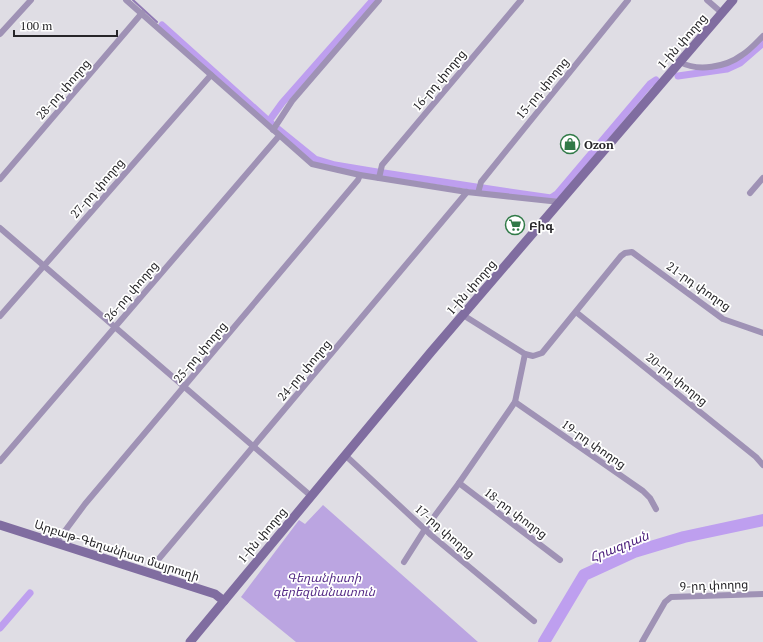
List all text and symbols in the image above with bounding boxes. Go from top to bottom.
street label: 1-ին փողոց [654,10,710,72]
scale bar [14,12,117,38]
text: 100 m [20,18,53,33]
street label: 16-րդ փողոց [409,46,469,114]
street label: 15-րդ փողոց [512,54,572,122]
street label: 28-րդ փողոց [33,56,93,122]
shop icon: Ozon [559,133,581,155]
place label: Ozon [584,137,614,152]
street label: 27-րդ փողոց [67,155,127,221]
supermarket icon: Բիգ [504,214,526,236]
place label: Բիգ [529,218,554,233]
street label: 1-ին փողոց [443,256,499,318]
street label: 26-րդ փողոց [101,258,161,324]
street label: 21-րդ փողոց [664,258,734,314]
street label: 25-րդ փողոց [170,318,230,386]
street label: 24-րդ փողոց [274,336,334,404]
street label: 20-րդ փողոց [643,349,711,409]
street label: 19-րդ փողոց [559,416,629,472]
street label: 18-րդ փողոց [481,484,551,542]
street label: 17-րդ փողոց [412,501,478,561]
street label: 1-ին փողոց [234,504,290,566]
street label: Արբաթ-Գեղանիստ մայրուղի [33,516,201,584]
water label: Հրազդան [587,526,652,566]
park label: Գեղանիստի գերեզմանատուն [273,570,376,599]
street label: 9-րդ փողոց [679,576,749,594]

